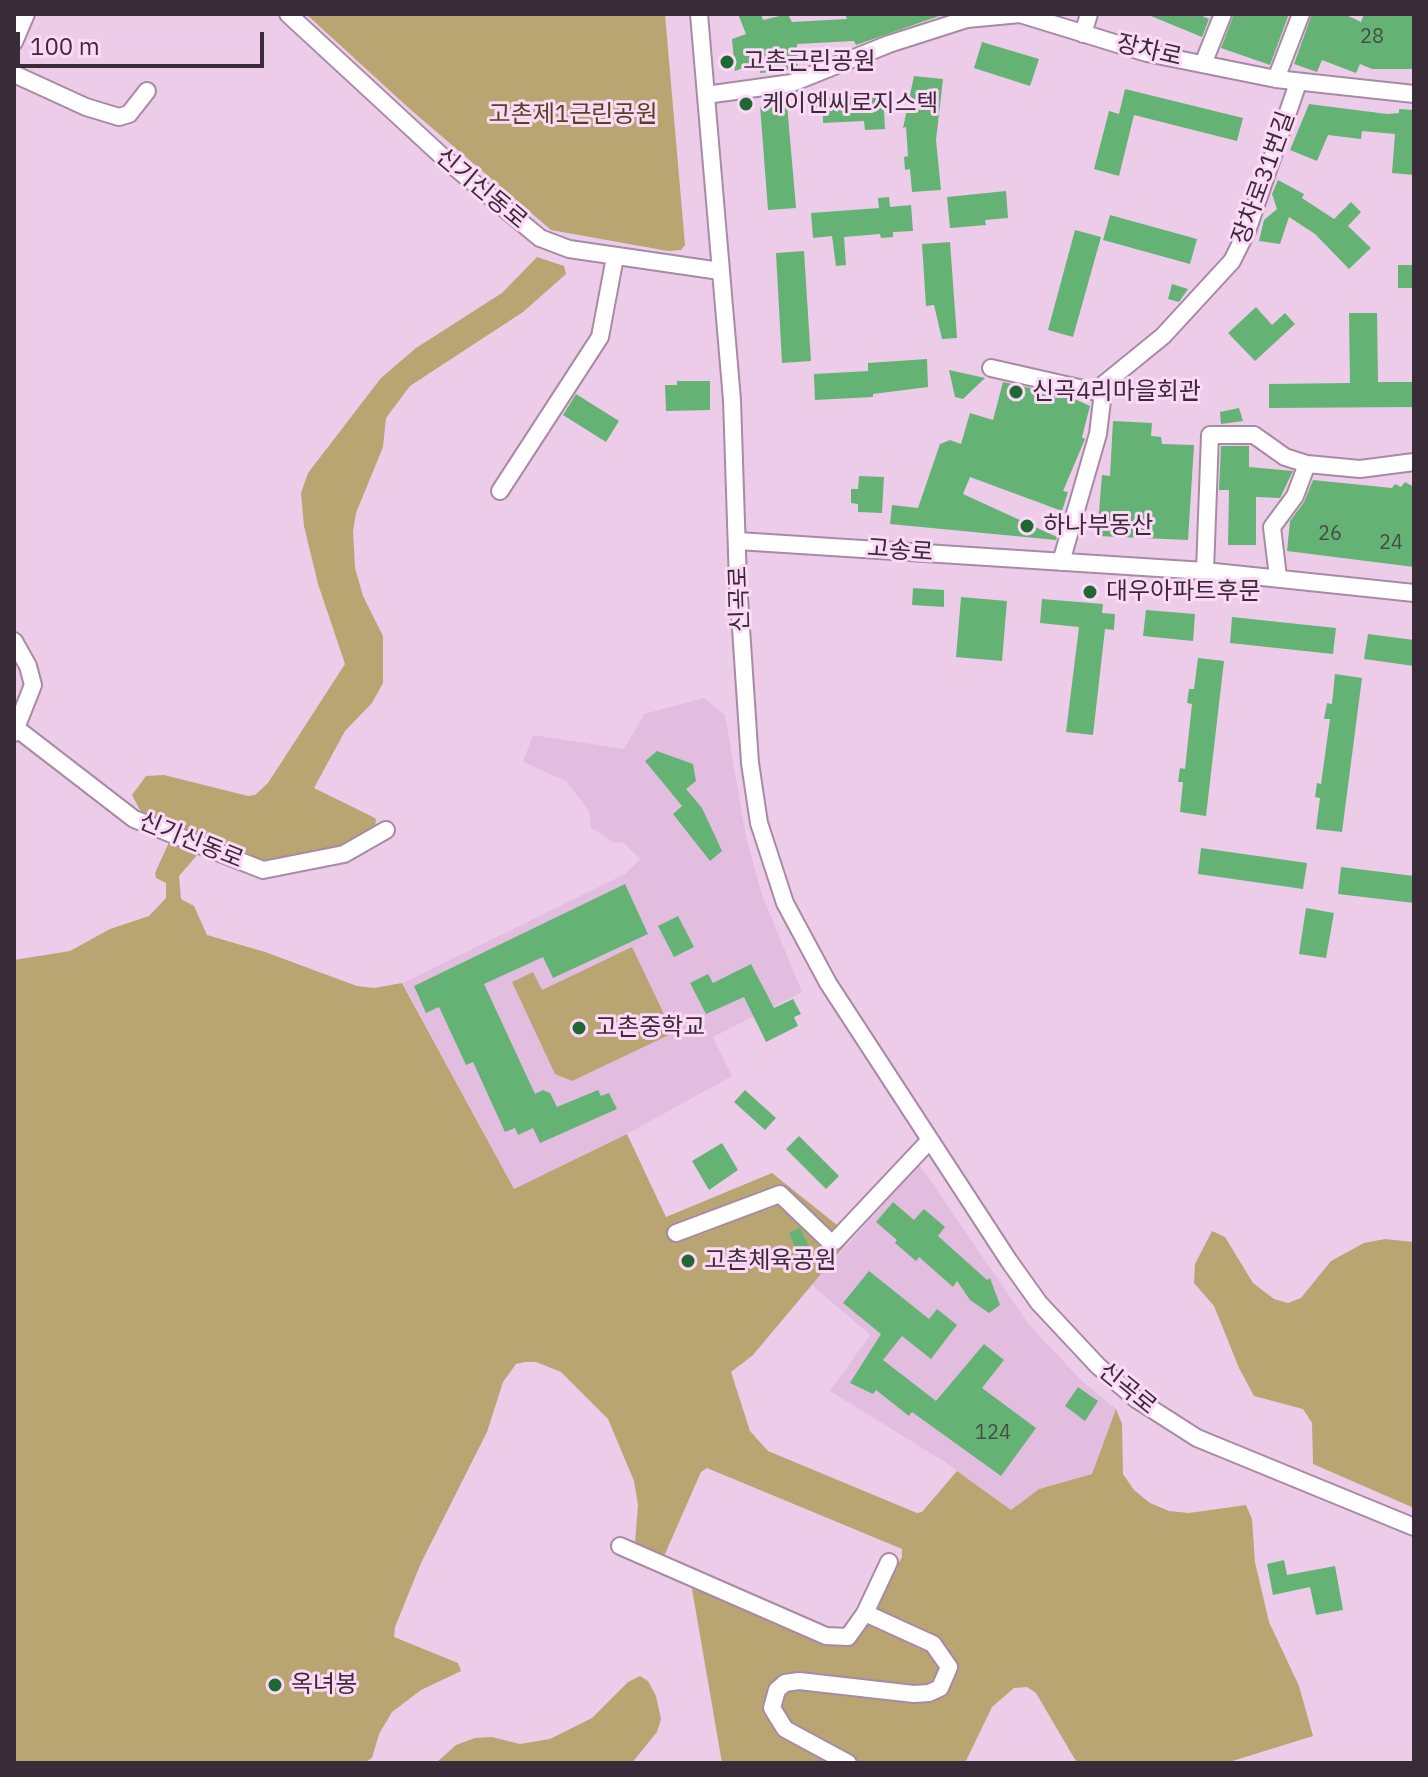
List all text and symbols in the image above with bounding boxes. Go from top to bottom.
scale bar [20,16,268,66]
house number: 28 [1360,25,1384,49]
text: 100 m [30,30,100,62]
street label: 장차로 [1113,30,1185,72]
place label: 고촌근린공원 [743,48,875,76]
marker: 고촌근린공원 [718,53,736,71]
place label: 케이엔씨로지스텍 [762,90,939,118]
marker: 케이엔씨로지스텍 [737,95,755,113]
park label: 고촌제1근린공원 [489,101,657,129]
street label: 장차로31번길 [1227,108,1301,248]
street label: 신기신동로 [429,142,533,236]
place label: 신곡4리마을회관 [1032,378,1201,406]
marker: 신곡4리마을회관 [1007,383,1025,401]
place label: 하나부동산 [1043,512,1153,540]
marker: 하나부동산 [1018,517,1036,535]
house number: 26 [1318,522,1342,546]
house number: 24 [1379,531,1403,555]
street label: 고송로 [866,534,934,568]
street label: 신곡로 [724,565,756,633]
place label: 대우아파트후문 [1106,578,1261,606]
marker: 대우아파트후문 [1081,583,1099,601]
street label: 신기신동로 [134,807,248,875]
place label: 고촌중학교 [595,1014,705,1042]
marker: 고촌중학교 [570,1019,588,1037]
place label: 고촌체육공원 [704,1247,836,1275]
marker: 고촌체육공원 [679,1252,697,1270]
street label: 신곡로 [1092,1357,1162,1421]
house number: 124 [975,1421,1011,1445]
place label: 옥녀봉 [291,1671,357,1699]
marker: 옥녀봉 [266,1676,284,1694]

